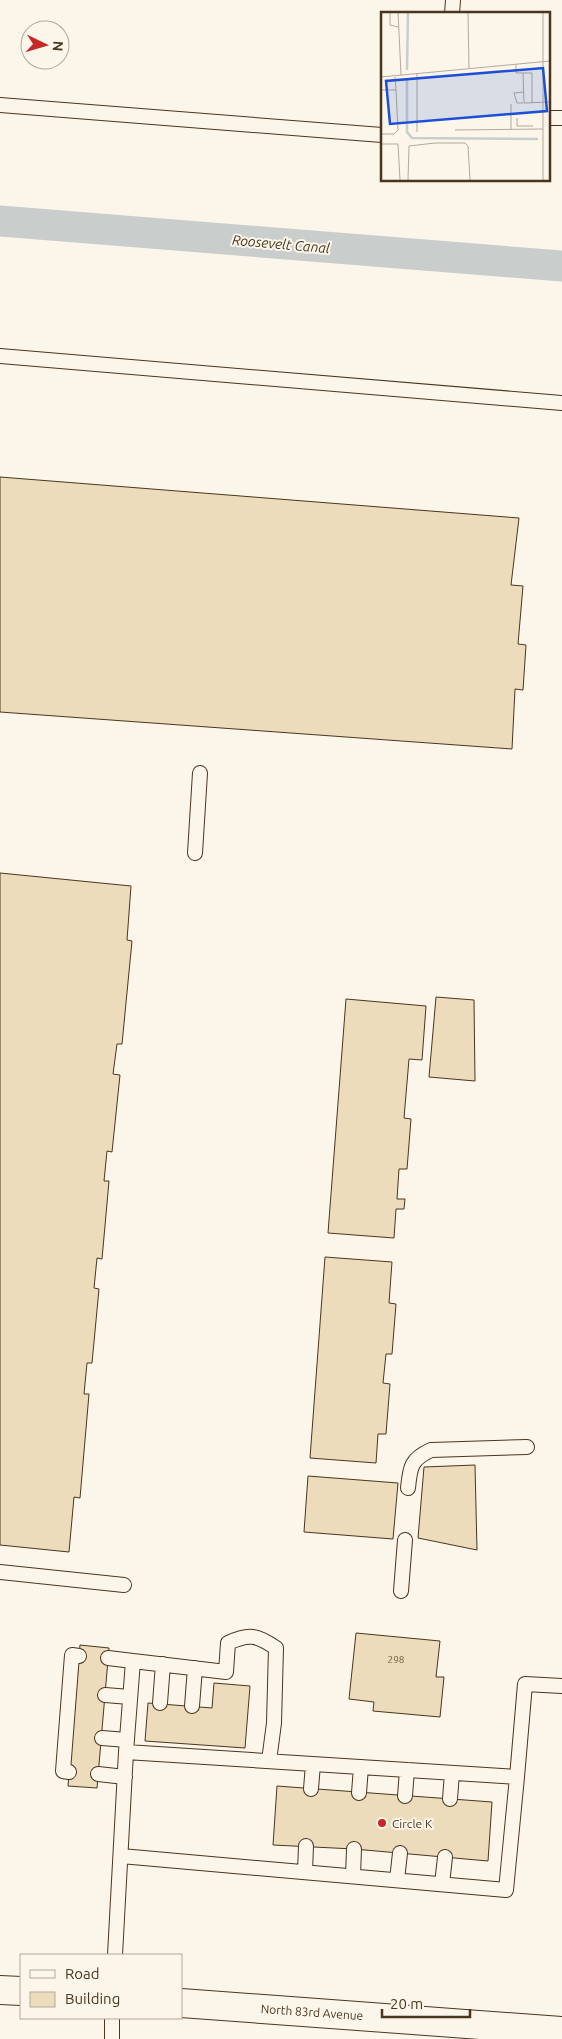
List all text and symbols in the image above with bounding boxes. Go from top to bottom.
inset map [381,12,550,181]
north arrow [20,20,70,70]
text: N [50,40,66,52]
water label: Roosevelt Canal [231,232,331,256]
house number: 298 [388,1654,405,1665]
marker: Circle K [376,1817,388,1829]
place label: Circle K [392,1817,433,1830]
legend [20,1954,182,2019]
text: Road [65,1965,100,1982]
scale bar [382,1986,470,2018]
text: Building [65,1990,120,2007]
text: 20 m [390,1995,423,2012]
street label: North 83rd Avenue [260,2002,364,2022]

